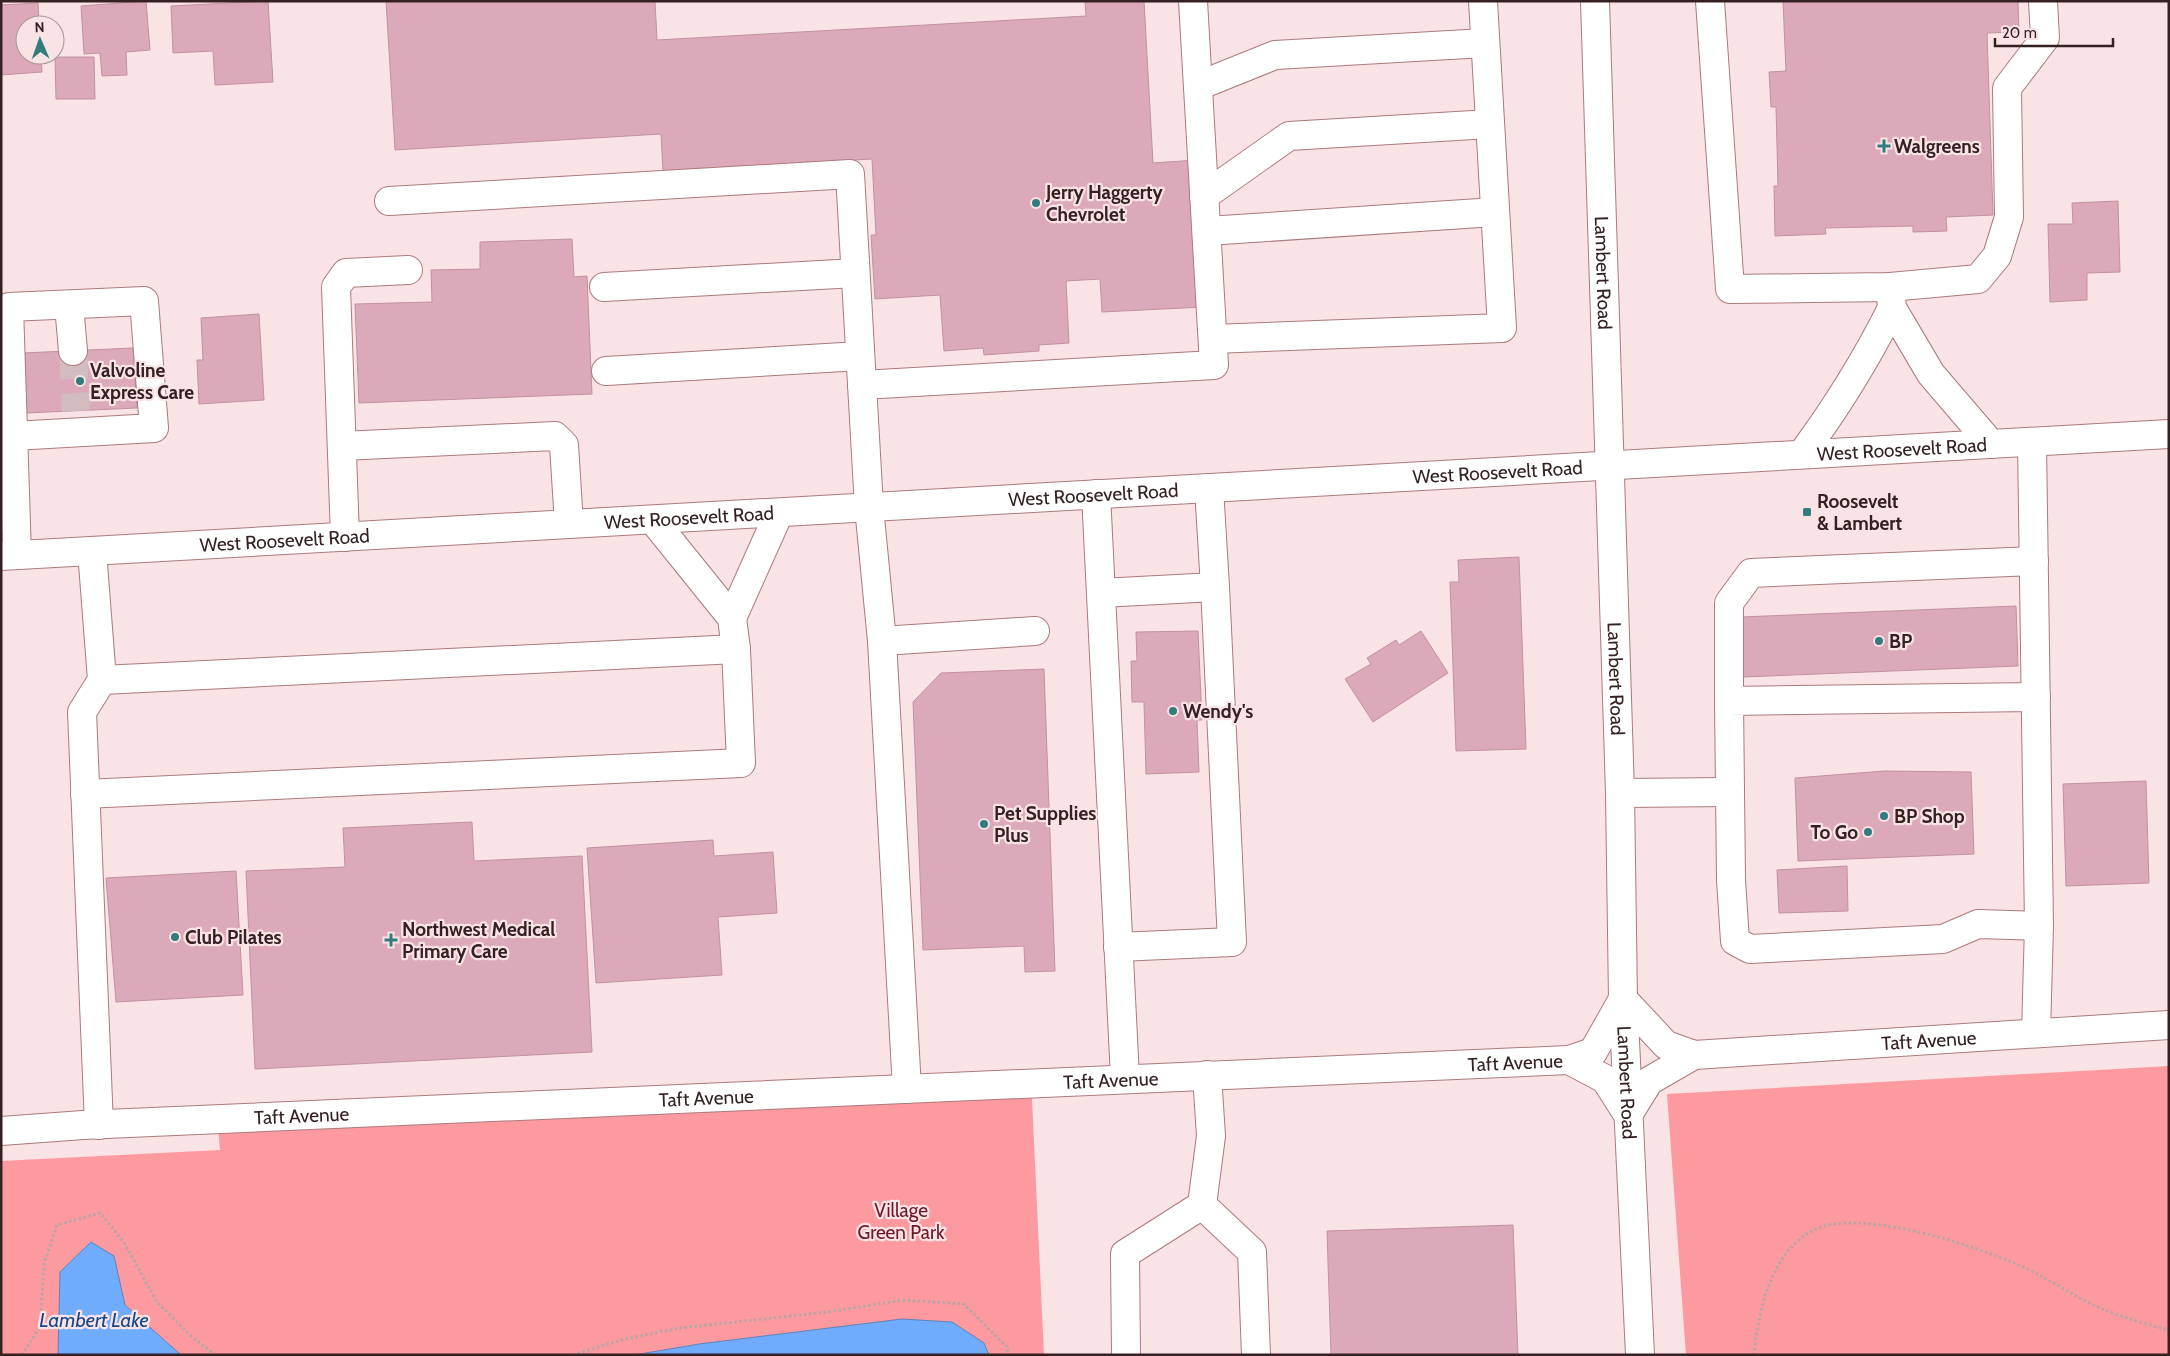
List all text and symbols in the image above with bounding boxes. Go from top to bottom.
north arrow [15,15,65,65]
scale bar [1995,15,2112,47]
text: N [34,18,45,36]
text: 20 m [2002,24,2037,42]
place label: Walgreens [1894,135,1980,158]
marker: Walgreens [1878,140,1890,152]
place label: Jerry Haggerty Chevrolet [1045,181,1164,226]
marker: Jerry Haggerty Chevrolet [1030,197,1042,209]
street label: Lambert Road [1590,216,1617,330]
place label: Valvoline Express Care [90,359,194,404]
marker: Valvoline Express Care [74,375,86,387]
street label: West Roosevelt Road [1816,433,1988,465]
street label: West Roosevelt Road [1412,456,1583,488]
street label: West Roosevelt Road [1008,478,1179,511]
place label: Roosevelt & Lambert [1817,490,1903,535]
street label: West Roosevelt Road [603,501,775,534]
marker: Roosevelt & Lambert [1801,506,1813,518]
street label: West Roosevelt Road [199,524,370,556]
street label: Lambert Road [1603,622,1630,736]
place label: BP [1889,630,1912,653]
marker: BP [1873,635,1885,647]
place label: Wendy's [1183,700,1253,723]
marker: Wendy's [1167,705,1179,717]
place label: Pet Supplies Plus [994,802,1096,847]
place label: BP Shop [1894,805,1965,828]
marker: BP Shop [1878,810,1890,822]
marker: Pet Supplies Plus [978,818,990,830]
place label: To Go [1810,821,1858,844]
marker: To Go [1862,826,1874,838]
place label: Northwest Medical Primary Care [402,918,555,963]
place label: Club Pilates [185,926,282,949]
marker: Club Pilates [169,931,181,943]
marker: Northwest Medical Primary Care [384,933,398,947]
street label: Lambert Road [1613,1025,1641,1140]
street label: Taft Avenue [1881,1026,1977,1055]
street label: Taft Avenue [1467,1049,1564,1076]
street label: Taft Avenue [1063,1066,1159,1094]
street label: Taft Avenue [658,1084,755,1111]
street label: Taft Avenue [253,1102,350,1129]
park label: Village Green Park [857,1199,945,1244]
water label: Lambert Lake [39,1308,149,1332]

